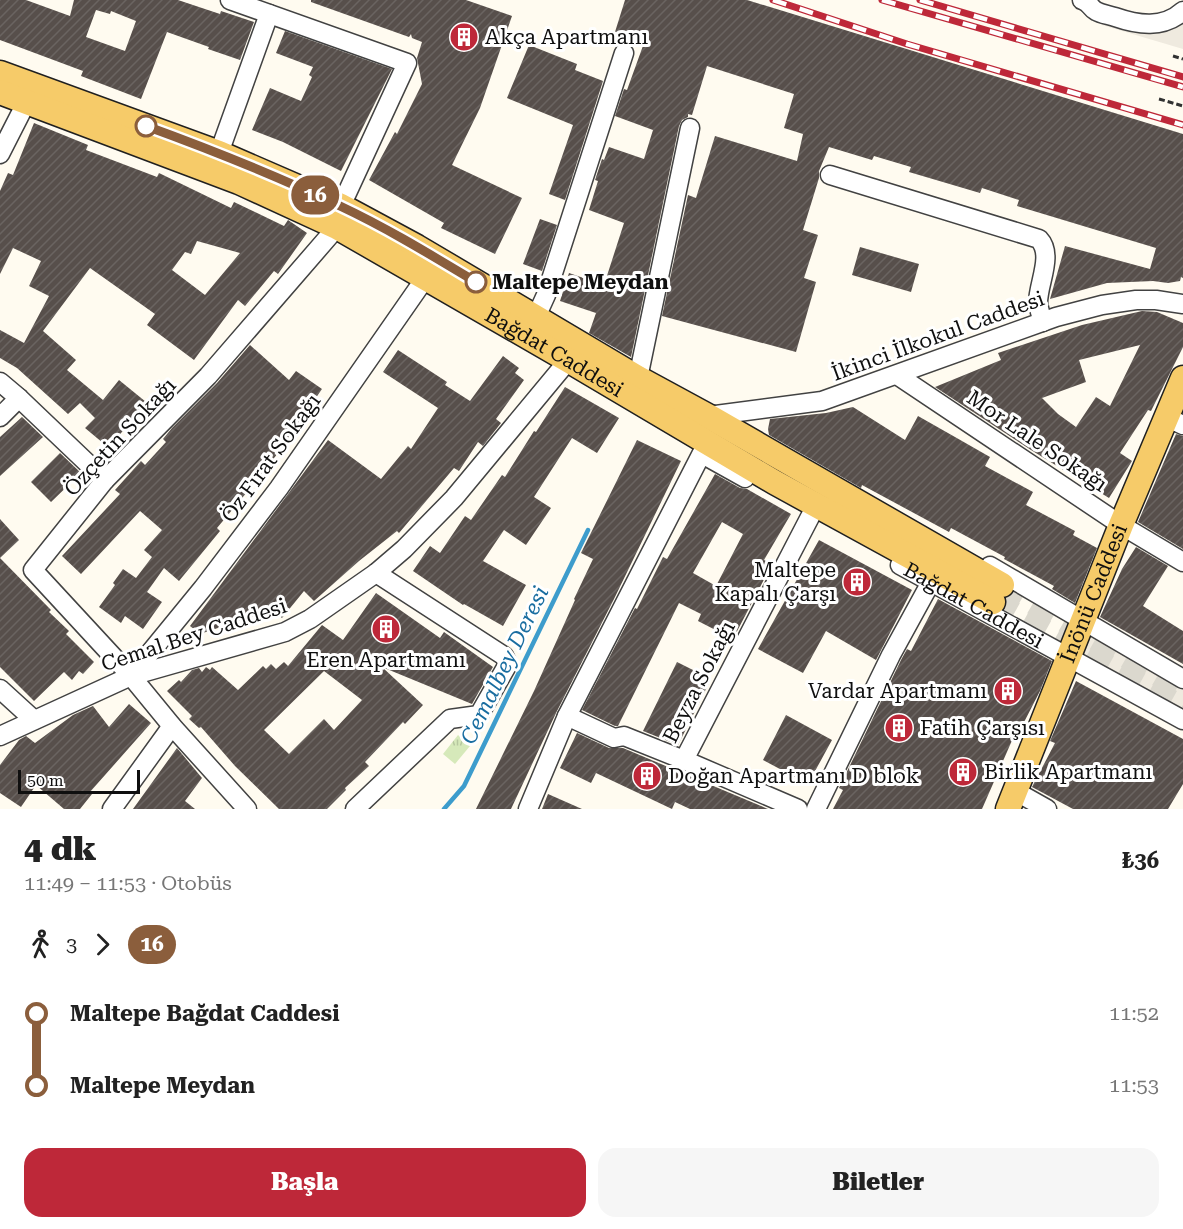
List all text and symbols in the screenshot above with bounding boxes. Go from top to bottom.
building icon: Akça Apartmanı [448,21,480,53]
place label: Akça Apartmanı [485,25,648,49]
unlabelled marker [135,115,157,137]
line badge: 16 [288,176,342,214]
text: 16 [303,183,327,207]
place label: Maltepe Meydan [492,270,669,294]
marker: Maltepe Meydan [465,271,487,293]
street label: İkinci İlkokul Caddesi [828,286,1048,386]
street label: Bağdat Caddesi [481,303,628,402]
street label: Özçetin Sokağı [59,372,181,501]
street label: Mor Lale Sokağı [963,385,1112,497]
street label: Öz Fırat Sokağı [216,388,326,527]
street label: İnönü Caddesi [1055,520,1132,666]
street label: Bağdat Caddesi [900,557,1048,653]
place label: Maltepe Kapalı Çarşı [714,558,836,606]
building icon: Maltepe Kapalı Çarşı [841,566,873,598]
water label: Cemalbey Deresi [455,582,553,748]
street label: Cemal Bey Caddesi [98,594,290,676]
building icon: Eren Apartmanı [370,613,402,645]
street label: Beyza Sokağı [658,617,740,747]
place label: Eren Apartmanı [306,648,466,672]
building icon: Vardar Apartmanı [992,675,1024,707]
place label: Vardar Apartmanı [808,679,987,703]
building icon: Fatih Çarşısı [883,712,915,744]
place label: Fatih Çarşısı [920,716,1045,740]
building icon: Birlik Apartmanı [947,756,979,788]
building icon: Doğan Apartmanı D blok [631,760,663,792]
place label: Birlik Apartmanı [984,760,1153,784]
place label: Doğan Apartmanı D blok [668,764,919,788]
scale bar [18,767,140,794]
text: 50 m [27,771,64,790]
text: 4 dk [24,829,97,868]
text: ₺36 [1122,848,1159,873]
text: 11:49 – 11:53 · Otobüs [24,871,232,895]
icon: walk [24,928,57,961]
icon: forward [86,928,119,961]
text: 3 [66,932,77,956]
text: 16 [140,932,164,956]
text: Maltepe Bağdat Caddesi [70,1001,339,1026]
text: 11:52 [1109,1001,1159,1025]
text: Maltepe Meydan [70,1073,255,1098]
text: 11:53 [1109,1073,1159,1097]
button: Başla [24,1148,586,1217]
button: Biletler [598,1148,1159,1217]

